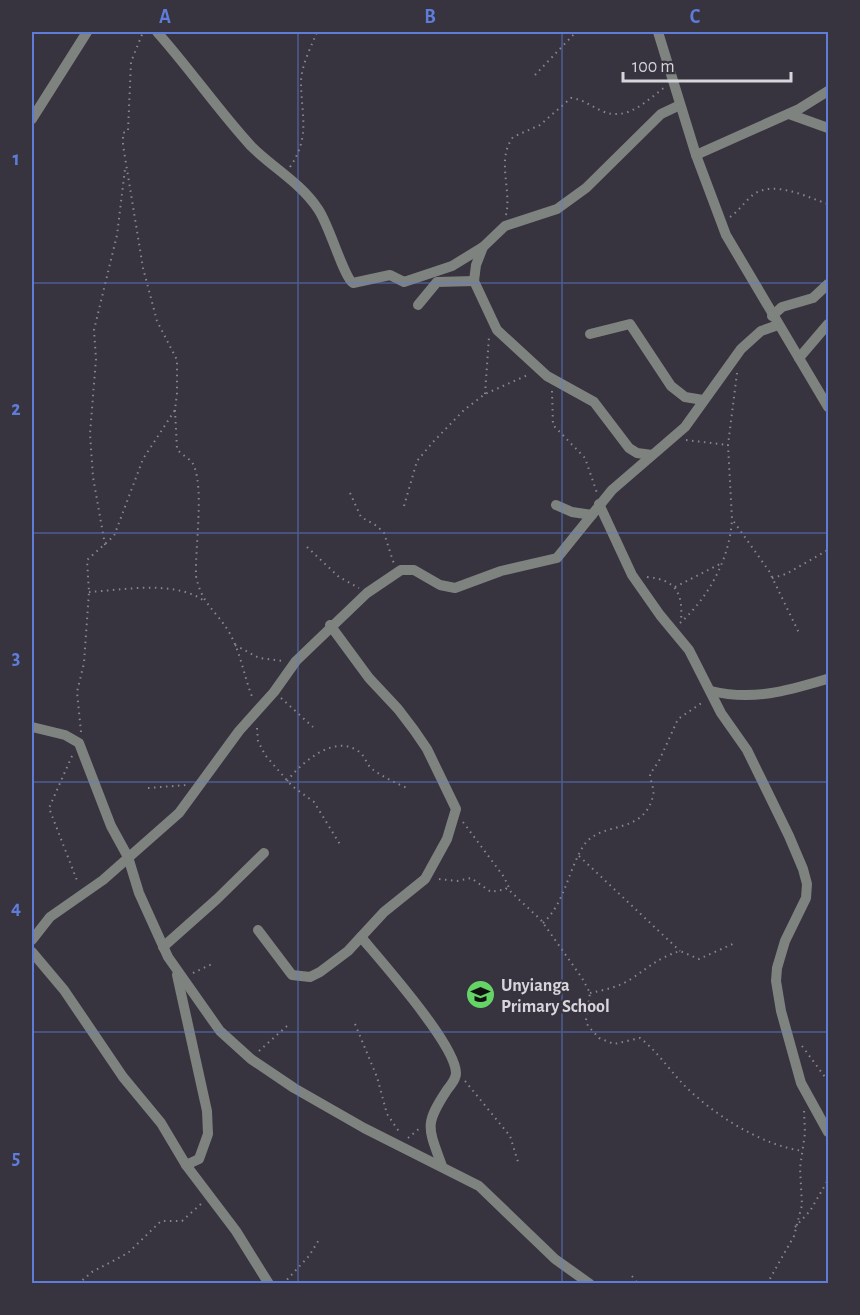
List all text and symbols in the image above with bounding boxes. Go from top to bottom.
text: A [159,7,171,27]
text: B [424,7,436,27]
text: C [690,7,701,27]
scale bar [623,45,791,83]
text: 100 m [632,58,675,76]
text: 1 [12,149,20,169]
text: 2 [11,399,21,419]
text: 3 [12,648,20,668]
text: 4 [11,898,21,918]
place label: Unyianga Primary School [501,977,610,1016]
school or university icon: Unyianga Primary School [464,979,496,1011]
text: 5 [12,1148,20,1168]

